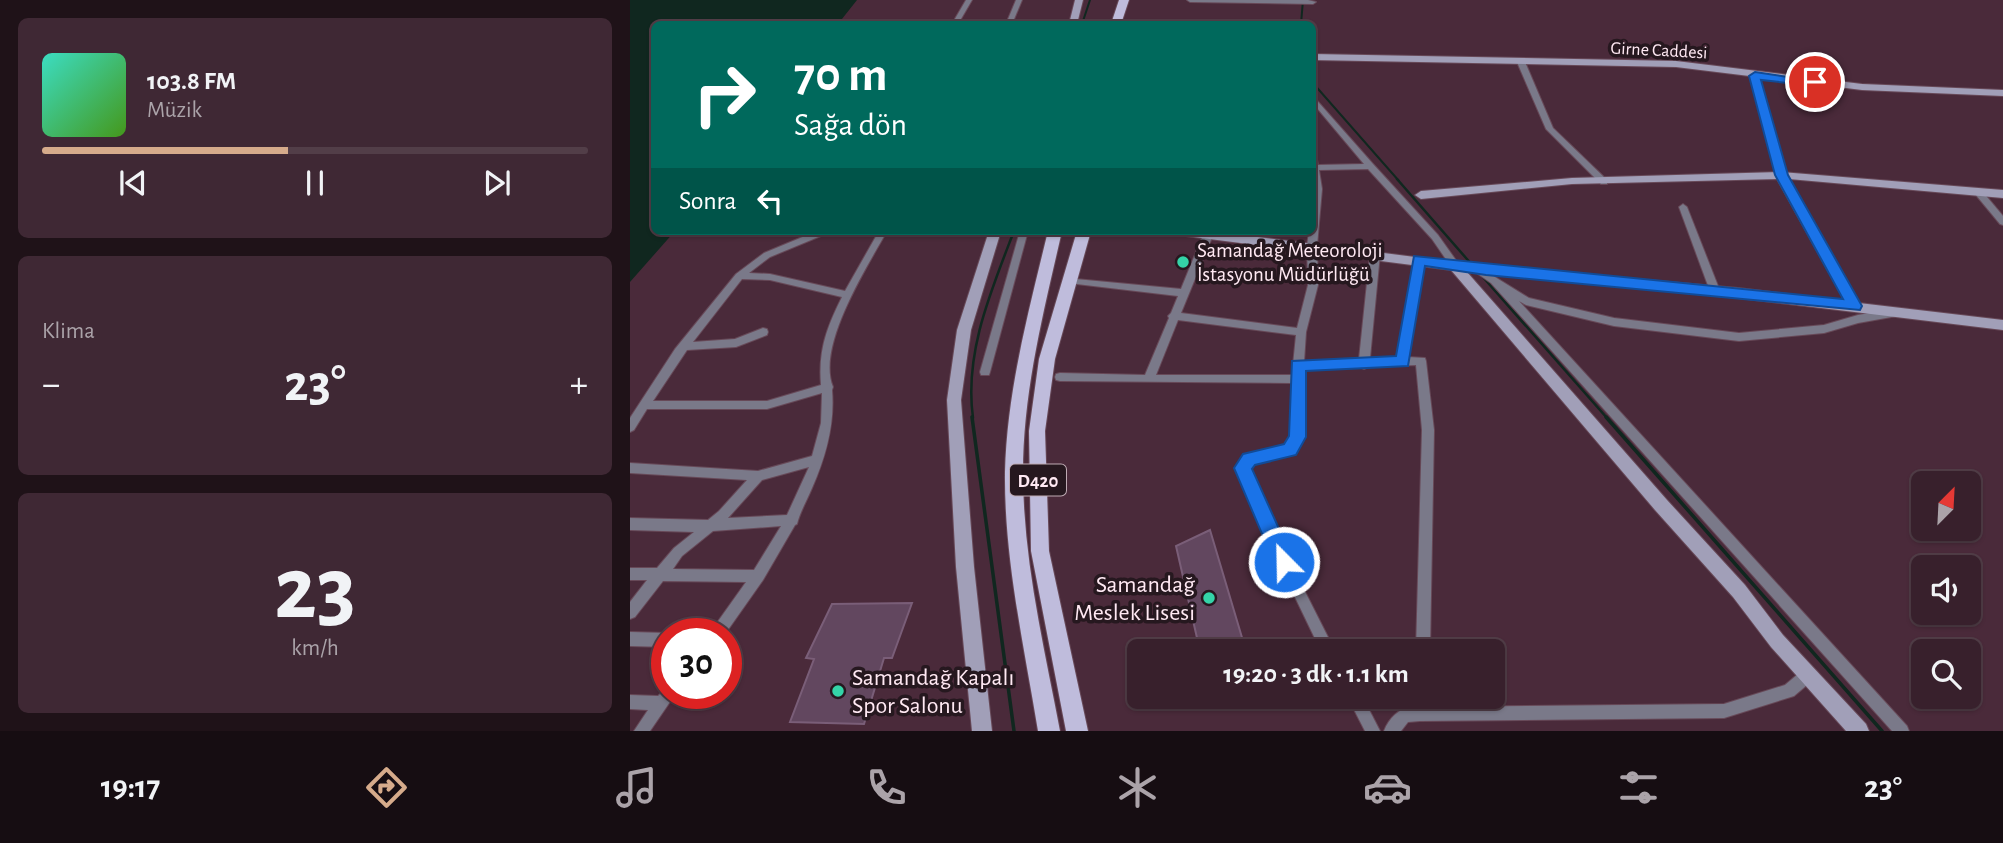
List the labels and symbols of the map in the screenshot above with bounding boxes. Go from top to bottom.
street label: Girne Caddesi [1610,39,1708,63]
pin [1785,52,1845,112]
place label: Samandağ Meteoroloji İstasyonu Müdürlüğü [1197,240,1383,285]
marker: Samandağ Meteoroloji İstasyonu Müdürlüğü [1175,254,1191,270]
road number: D420 [1010,464,1066,495]
north arrow [1911,471,1981,541]
position arrow [1247,525,1321,599]
place label: Samandağ Meslek Lisesi [1074,573,1195,625]
marker: Samandağ Meslek Lisesi [1201,590,1217,606]
speed limit sign: 30 [651,618,742,709]
place label: Samandağ Kapalı Spor Salonu [852,666,1014,718]
marker: Samandağ Kapalı Spor Salonu [830,683,846,699]

